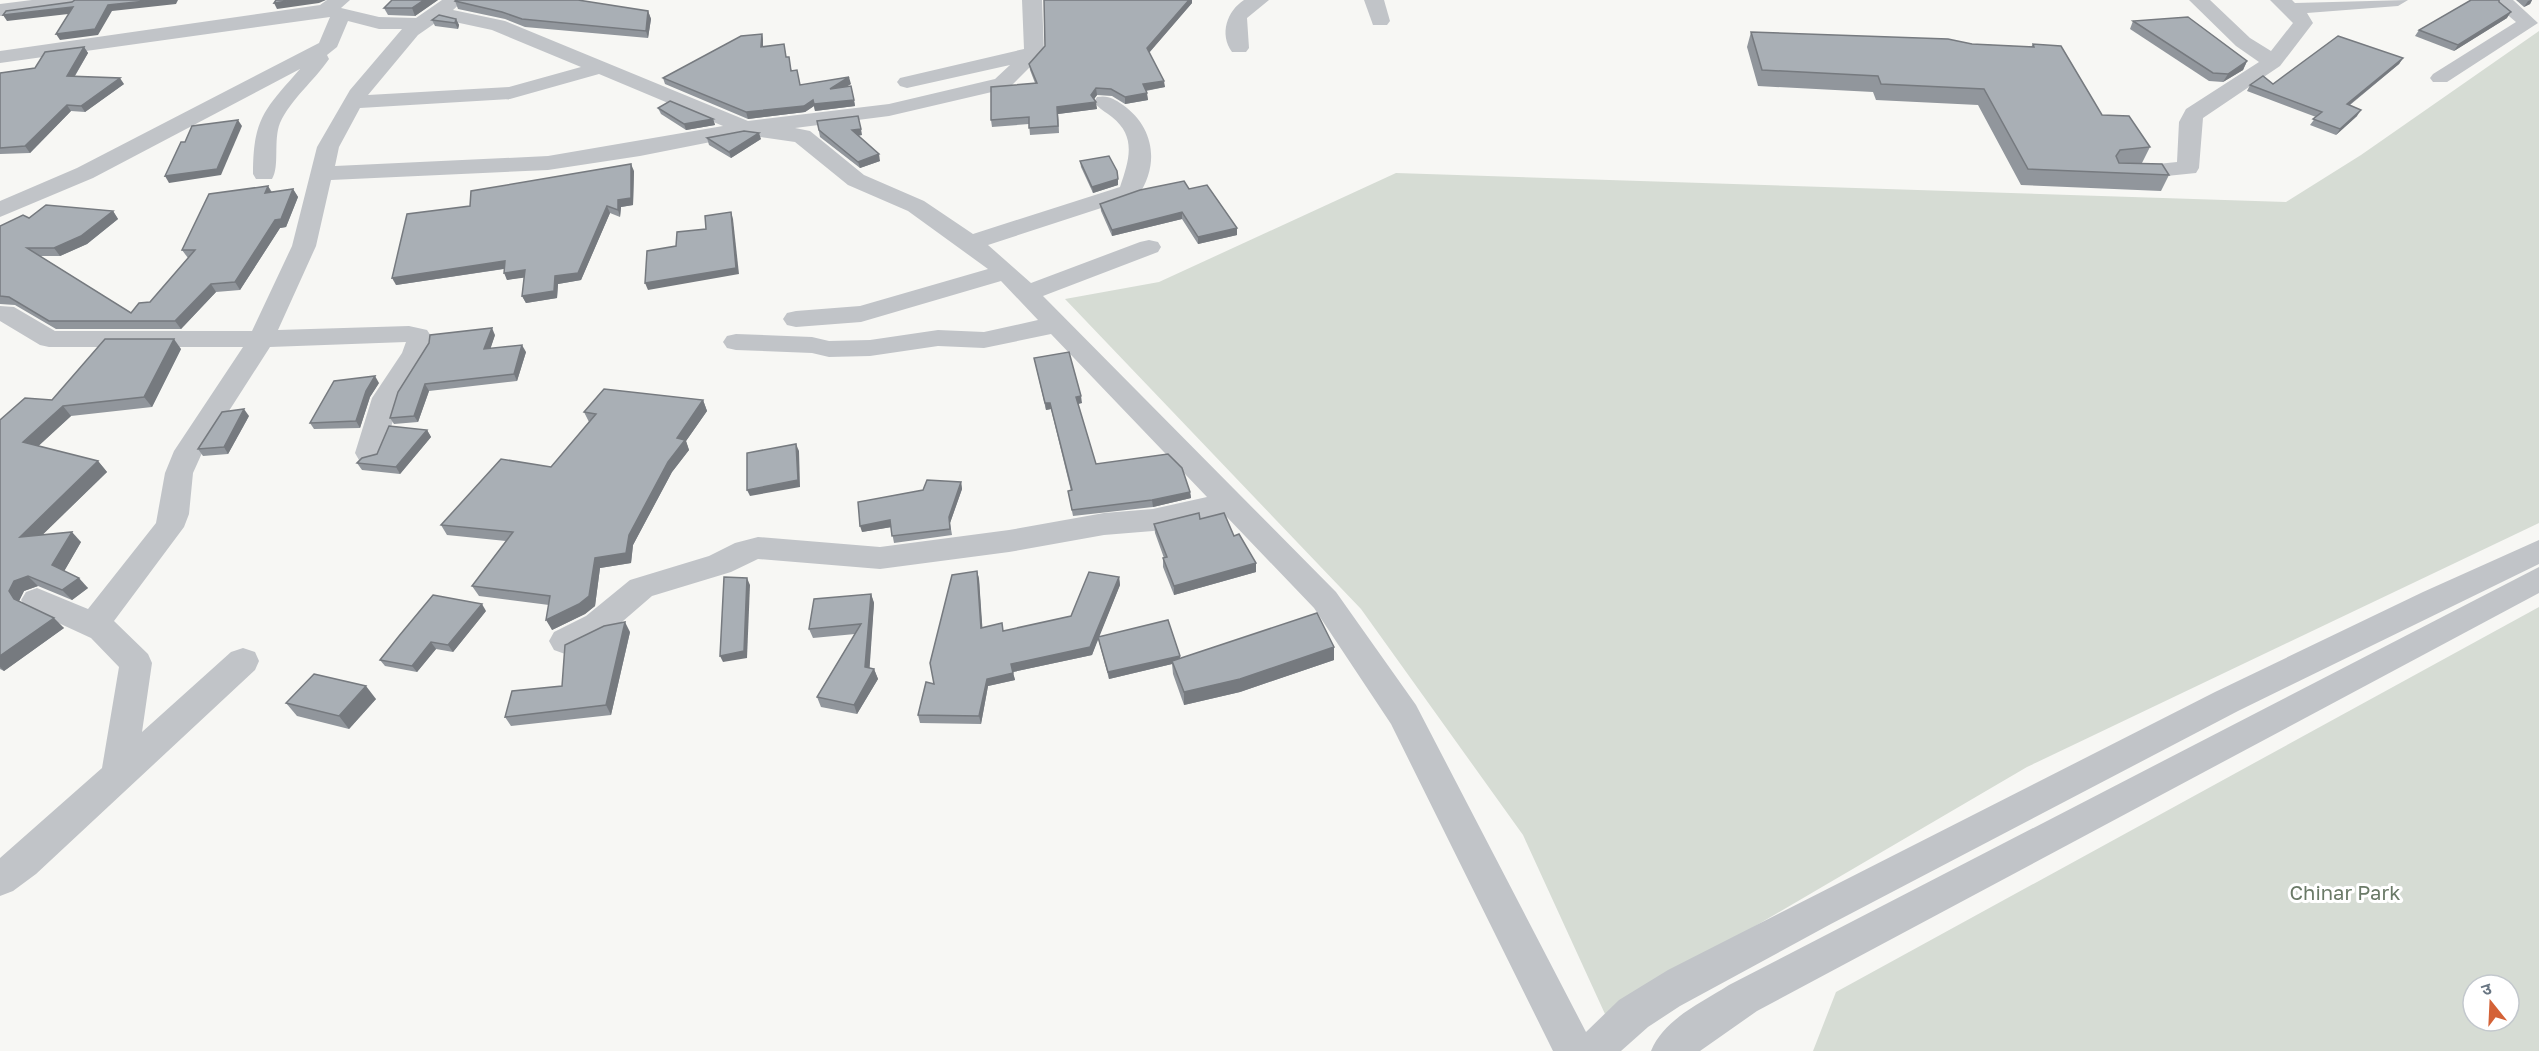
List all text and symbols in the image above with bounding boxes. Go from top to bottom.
park label: Chinar Park [2290,880,2400,904]
north arrow [2461,973,2521,1033]
text: उ [2479,978,2495,1000]

